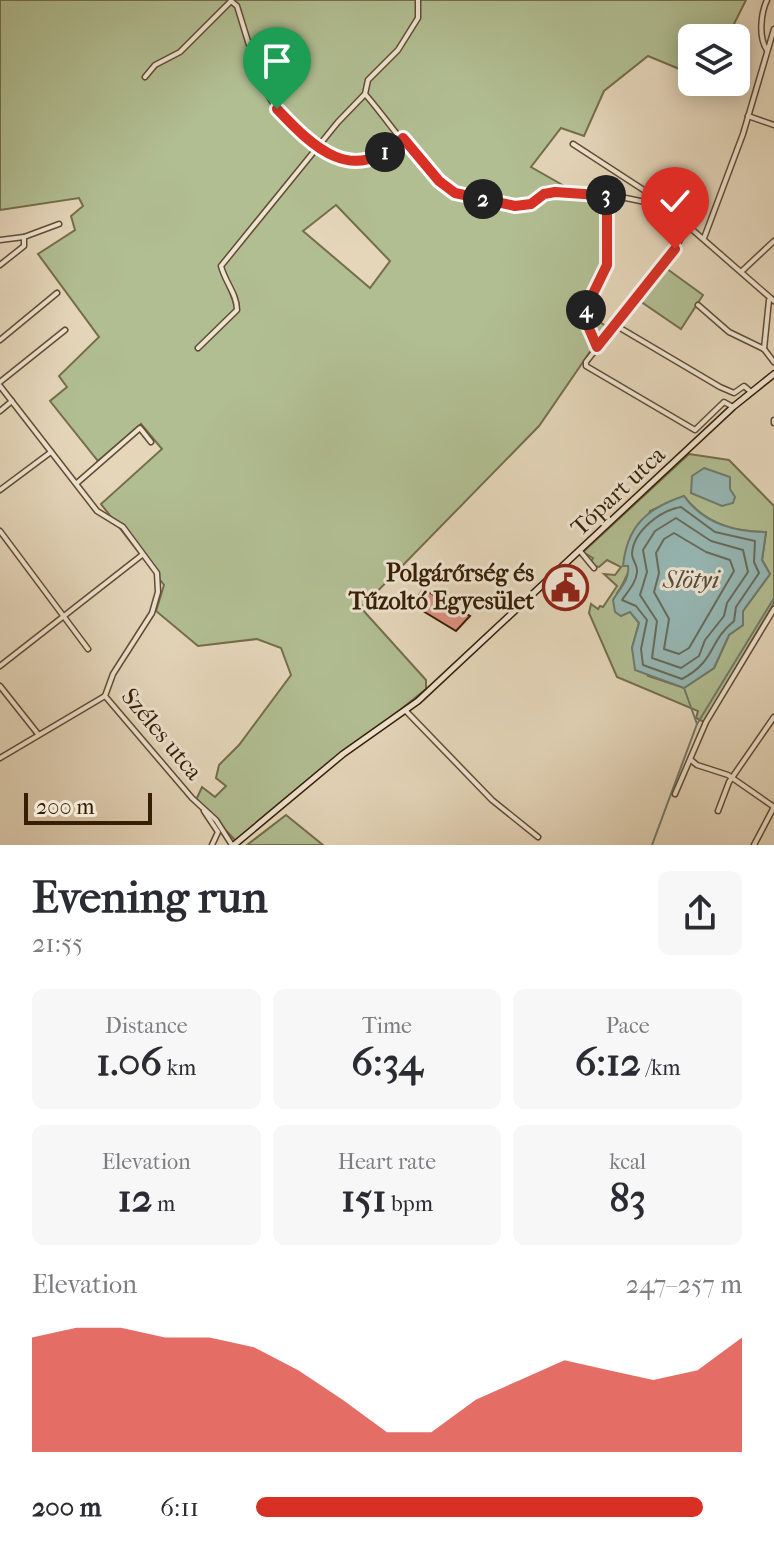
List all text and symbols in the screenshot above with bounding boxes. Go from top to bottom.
map controls [678,24,750,96]
button: layers [678,24,750,96]
pin [243,27,311,109]
icon: arrive [255,39,299,83]
pin: 1 [365,132,405,172]
text: 1 [381,139,389,165]
pin [641,167,709,249]
pin: 3 [586,175,626,215]
pin: 2 [463,179,503,219]
icon: check [653,179,697,223]
text: 3 [601,182,611,208]
text: 2 [477,186,489,212]
pin: 4 [566,290,606,330]
text: 4 [580,297,593,323]
street label: Tópart utca [565,440,671,542]
place label: Polgárőrség és Tűzoltó Egyesület [348,559,534,615]
public building icon: Polgárőrség és Tűzoltó Egyesület [541,563,589,611]
water label: Slötyi [662,564,721,595]
street label: Széles utca [116,683,209,786]
scale bar [24,789,152,825]
text: 200 m [36,794,95,820]
button: share [658,871,742,955]
text: Evening run [32,872,267,923]
text: 21:55 [32,928,83,959]
text: Distance [105,1013,188,1039]
text: Time [362,1013,412,1039]
text: Pace [606,1013,650,1039]
text: 1.06 [96,1039,162,1085]
text: 6:34 [351,1039,423,1085]
text: 6:12 [575,1039,641,1085]
text: km [162,1055,196,1081]
text: /km [641,1055,681,1081]
text: Elevation [102,1149,191,1175]
text: Heart rate [338,1149,436,1175]
text: kcal [609,1149,646,1175]
text: 12 [117,1175,152,1221]
text: 151 [341,1175,387,1221]
text: 83 [609,1175,646,1221]
text: m [152,1191,175,1217]
text: bpm [387,1191,433,1217]
text: Elevation [32,1269,137,1300]
text: 247–257 m [626,1269,742,1300]
text: 200 m [32,1492,101,1523]
text: 6:11 [160,1492,199,1523]

